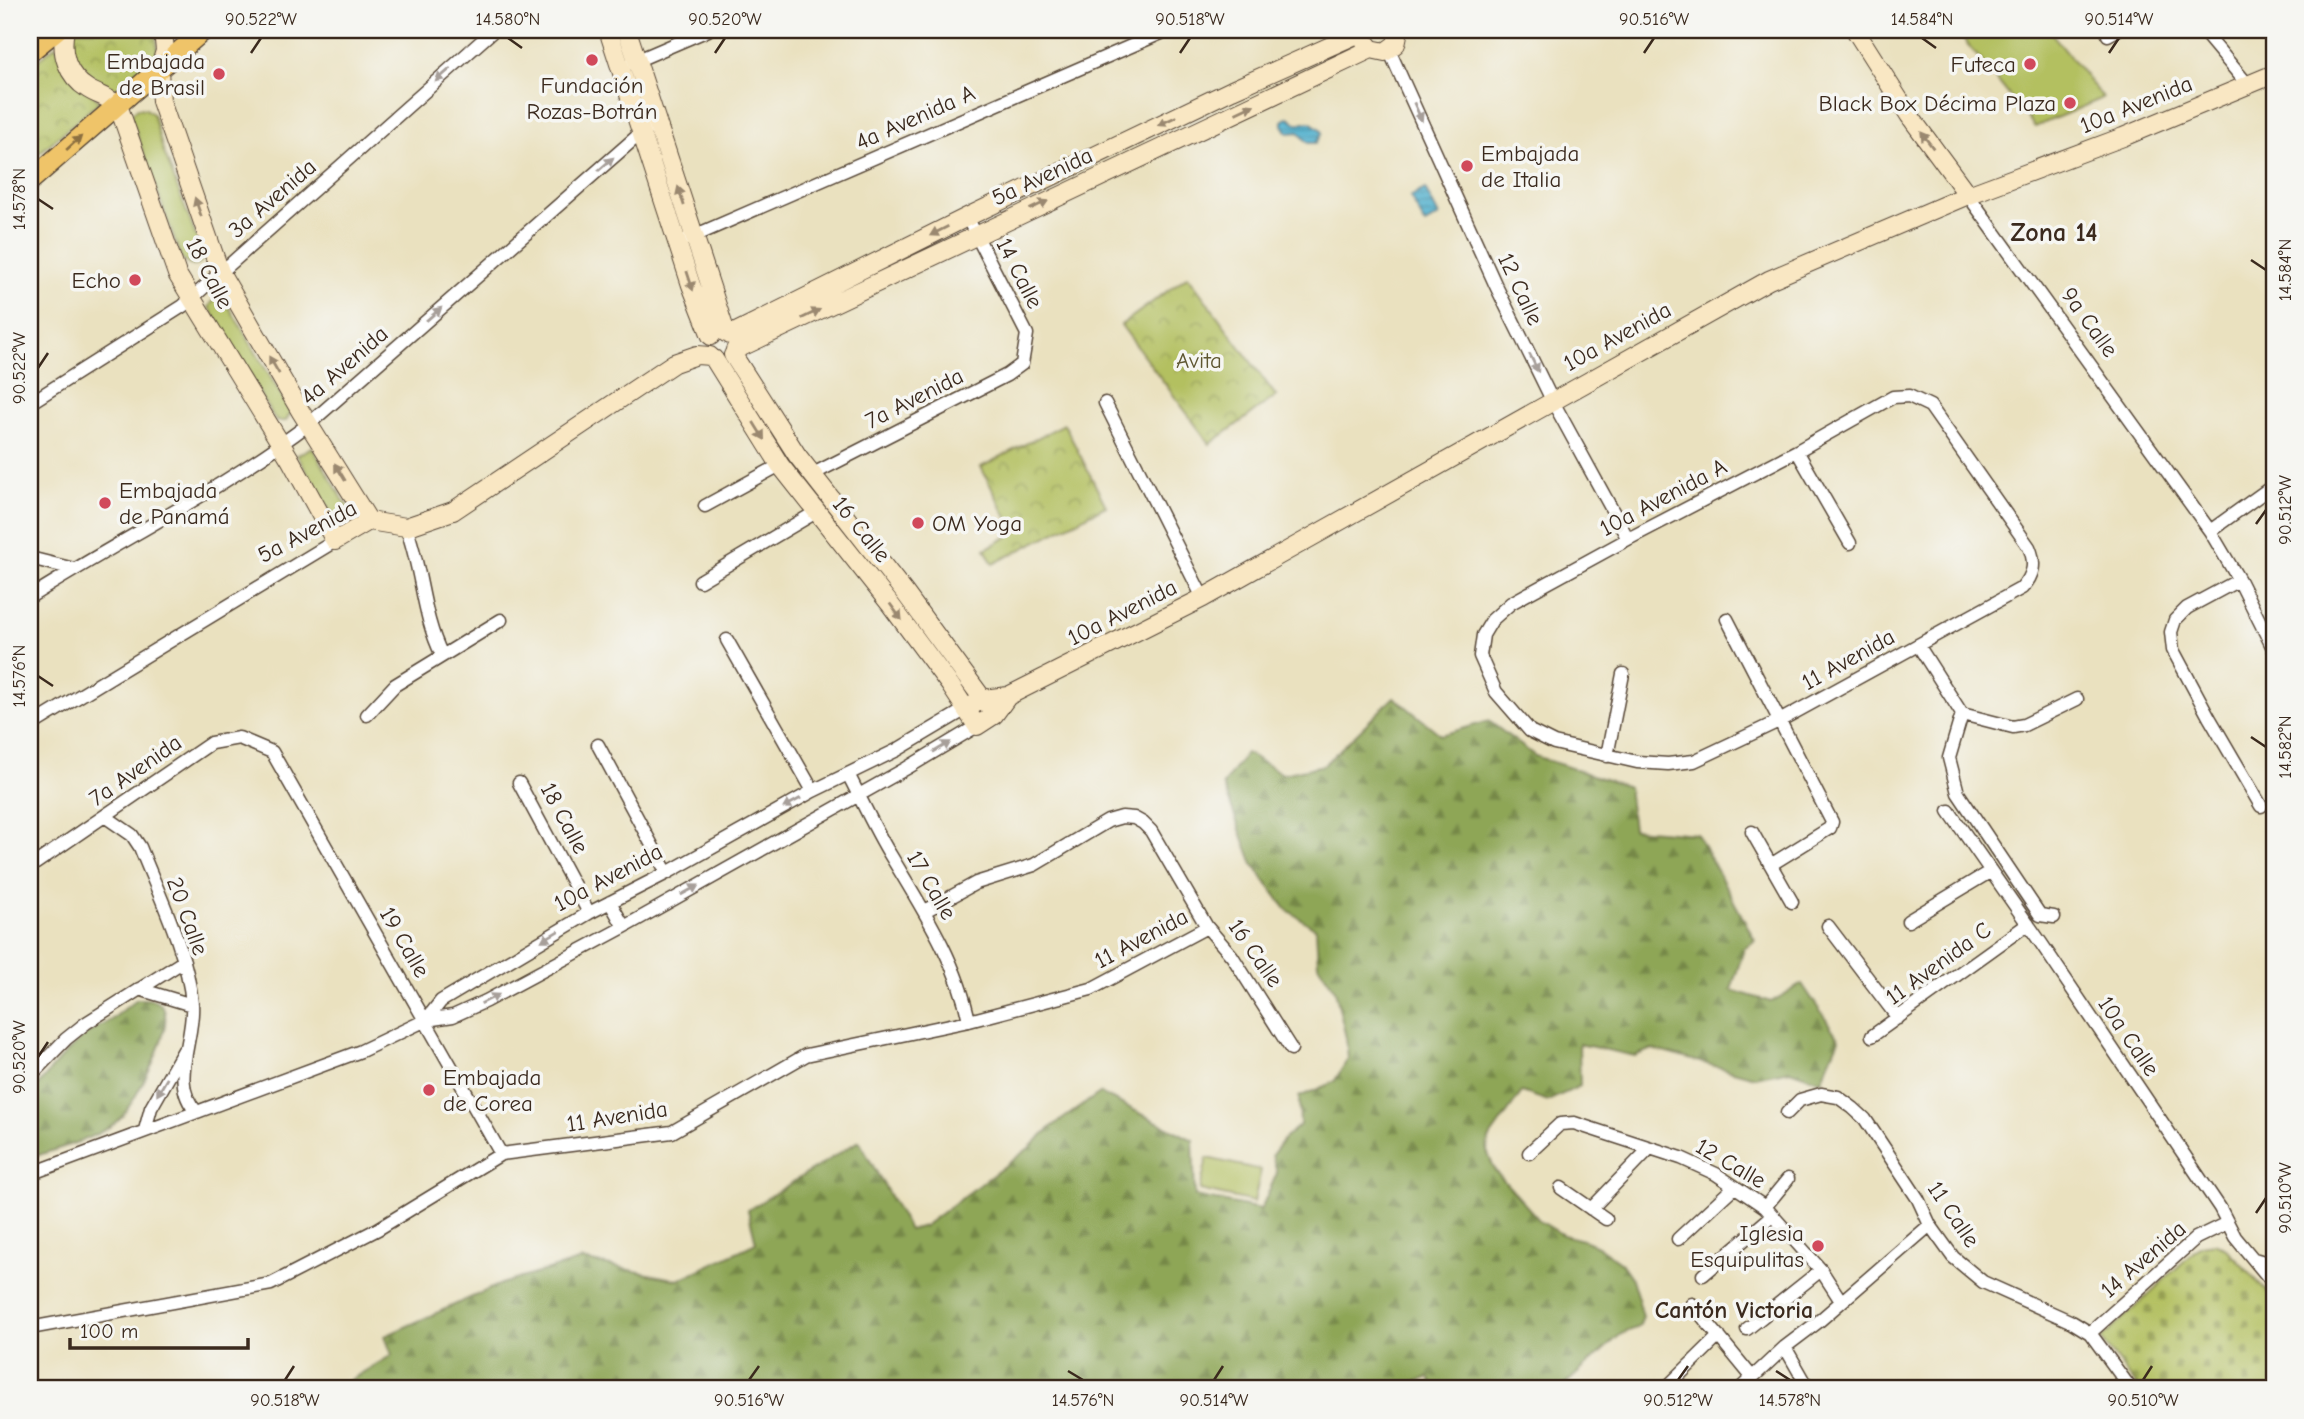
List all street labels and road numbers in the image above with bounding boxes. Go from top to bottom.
street label: 10a Avenida [2076,70,2196,139]
street label: 4a Avenida A [851,79,979,156]
street label: 5a Avenida [988,141,1097,212]
street label: 3a Avenida [223,153,322,244]
street label: 18 Calle [180,233,239,313]
street label: 14 Calle [990,233,1049,313]
street label: 12 Calle [1492,249,1549,330]
street label: 9a Calle [2055,282,2124,362]
street label: 10a Avenida [1559,296,1676,377]
street label: 4a Avenida [295,320,393,411]
street label: 7a Avenida [861,362,968,435]
street label: 10a Avenida A [1595,453,1731,542]
street label: 16 Calle [827,491,896,568]
street label: 5a Avenida [253,494,361,569]
street label: 10a Avenida [1063,573,1181,651]
street label: 11 Avenida [1797,623,1899,696]
street label: 7a Avenida [84,729,187,812]
street label: 18 Calle [535,778,594,858]
street label: 10a Avenida [549,838,667,917]
street label: 17 Calle [901,846,962,925]
street label: 20 Calle [161,873,214,959]
street label: 19 Calle [374,902,435,982]
street label: 11 Avenida [1090,903,1193,974]
street label: 16 Calle [1222,914,1289,993]
street label: 11 Avenida C [1880,916,1996,1011]
street label: 10a Calle [2092,991,2165,1081]
street label: 11 Avenida [565,1095,670,1138]
street label: 12 Calle [1691,1133,1771,1194]
street label: 11 Calle [1922,1176,1985,1252]
street label: 14 Avenida [2095,1215,2191,1304]

